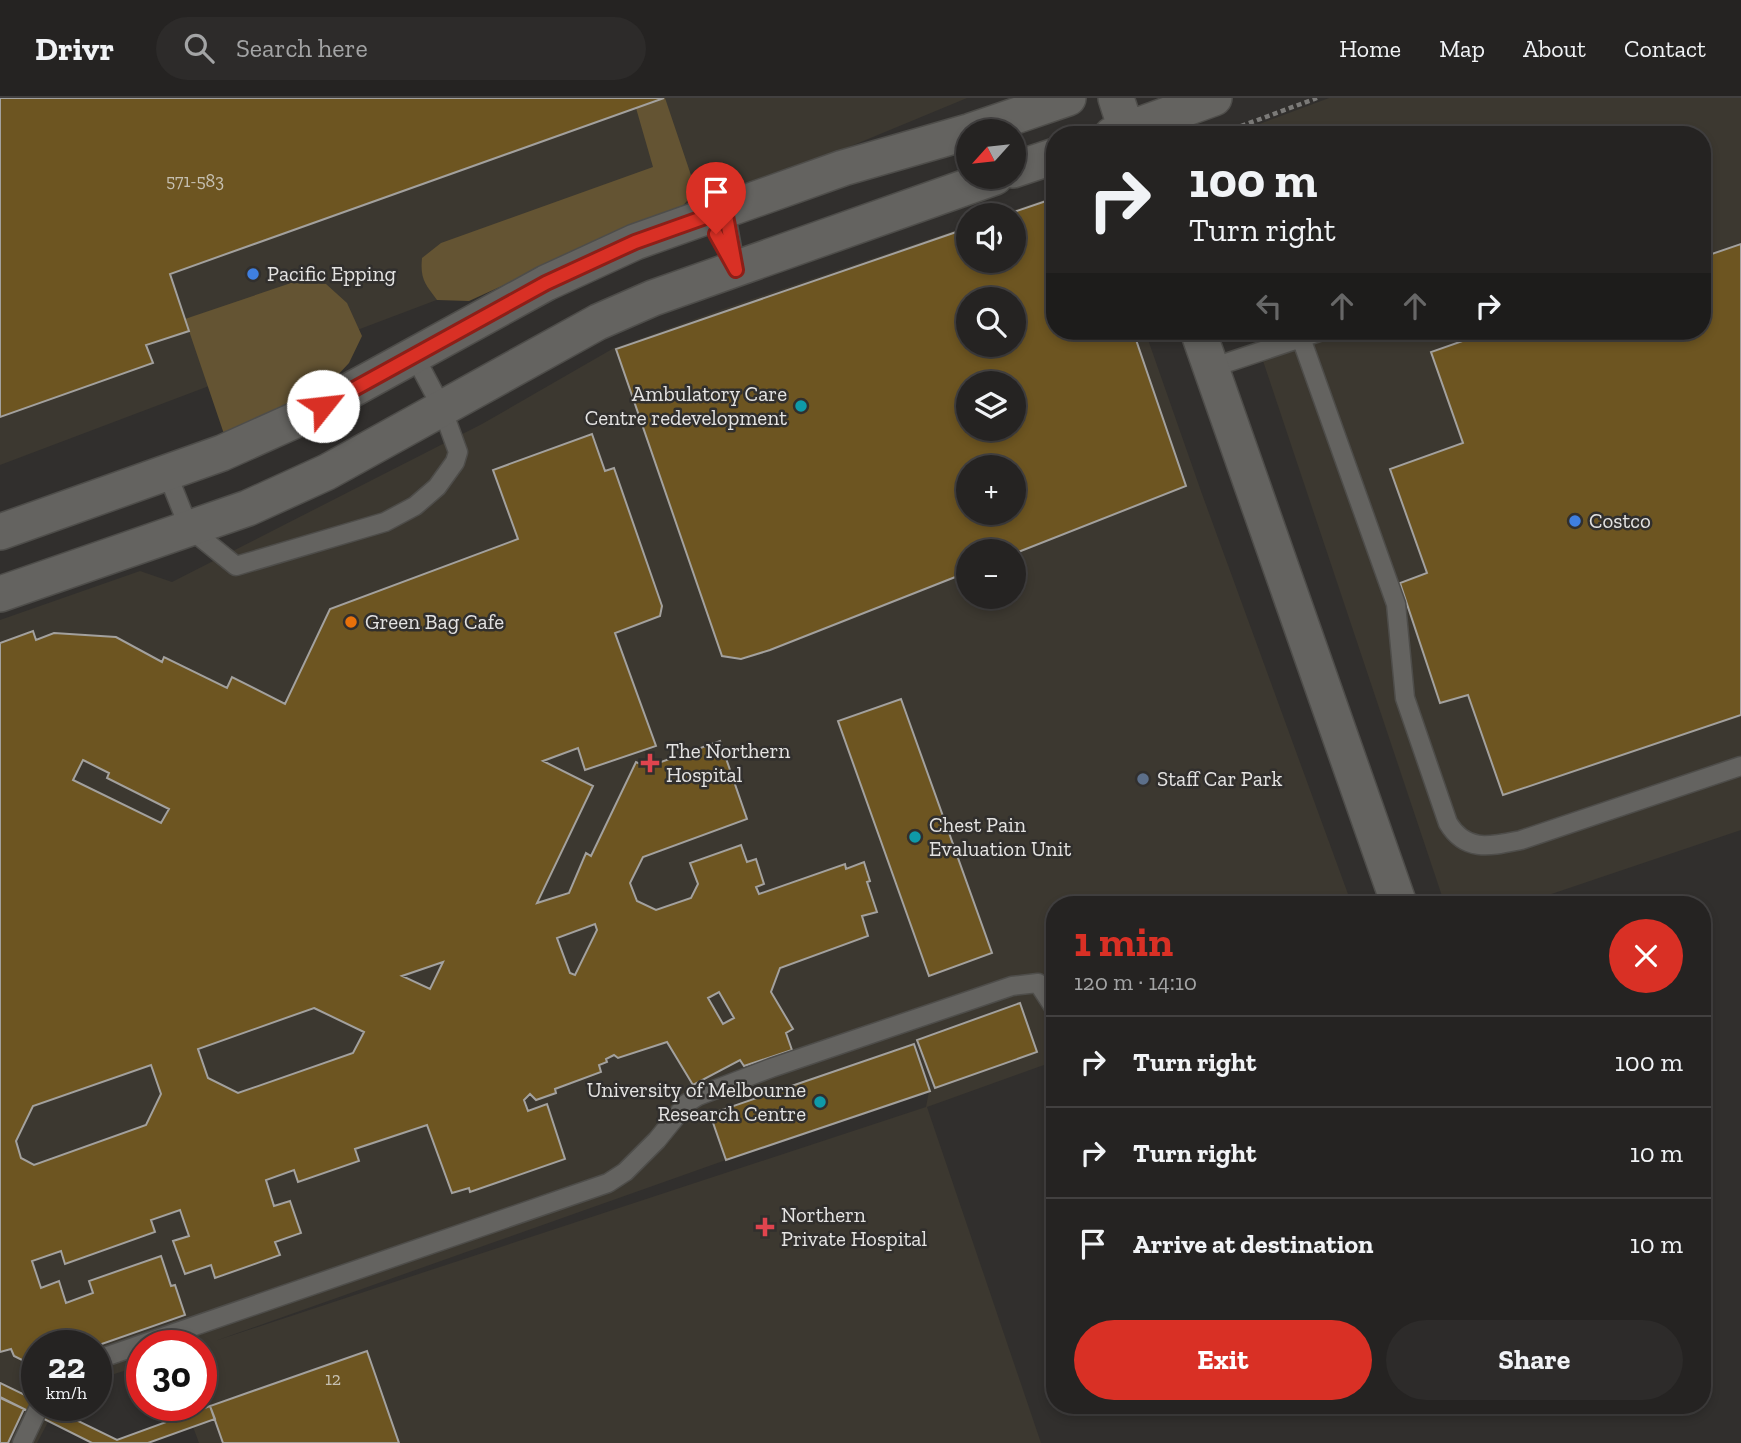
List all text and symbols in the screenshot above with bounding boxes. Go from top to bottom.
search box [156,17,646,80]
text: Drivr [35,29,114,68]
icon: search [180,29,218,67]
text: Search here [236,32,368,64]
text: Home [1339,34,1401,63]
text: Map [1439,34,1485,63]
text: About [1523,34,1586,63]
text: Contact [1624,34,1706,63]
north arrow [956,119,1026,189]
map controls [956,119,1026,609]
text: 100 m [1189,151,1317,210]
icon: right [1074,154,1165,245]
pin [686,162,746,234]
house number: 571-583 [166,170,224,192]
icon: arrive [697,173,735,211]
button: sound [956,203,1026,273]
text: Turn right [1189,211,1336,249]
place label: Pacific Epping [267,261,396,286]
marker: Pacific Epping [245,266,261,282]
button: search [956,287,1026,357]
icon: left [1250,287,1288,325]
icon: ahead [1323,287,1361,325]
icon: ahead [1396,287,1434,325]
icon: right [1469,287,1507,325]
position arrow [286,369,360,443]
button: layers [956,371,1026,441]
place label: Ambulatory Care Centre redevelopment [585,381,787,430]
marker: Ambulatory Care Centre redevelopment [793,398,809,414]
button: + [956,455,1026,525]
place label: Costco [1589,508,1651,533]
marker: Costco [1567,513,1583,529]
button: − [956,539,1026,609]
place label: Green Bag Cafe [365,609,504,634]
marker: Green Bag Cafe [343,614,359,630]
place label: The Northern Hospital [666,738,790,787]
marker: The Northern Hospital [640,753,660,773]
place label: Staff Car Park [1157,766,1283,791]
marker: Staff Car Park [1135,771,1151,787]
place label: Chest Pain Evaluation Unit [929,812,1071,861]
marker: Chest Pain Evaluation Unit [907,829,923,845]
text: 1 min [1074,916,1173,967]
button: close [1609,919,1683,993]
text: 120 m · 14:10 [1074,968,1197,996]
icon: right [1074,1043,1112,1081]
text: Turn right [1133,1046,1256,1078]
text: 100 m [1615,1046,1683,1078]
place label: University of Melbourne Research Centre [587,1077,806,1126]
marker: University of Melbourne Research Centre [812,1094,828,1110]
icon: right [1074,1134,1112,1172]
text: Turn right [1133,1137,1256,1169]
text: 10 m [1630,1137,1683,1169]
place label: Northern Private Hospital [781,1202,927,1251]
marker: Northern Private Hospital [755,1217,775,1237]
icon: arrive [1074,1225,1112,1263]
text: Arrive at destination [1133,1228,1373,1260]
text: 10 m [1630,1228,1683,1260]
button: Exit [1074,1320,1372,1400]
button: Share [1386,1320,1683,1400]
speed limit sign: 30 [126,1330,217,1421]
text: 22 [48,1345,85,1387]
house number: 12 [325,1368,341,1390]
text: km/h [46,1382,87,1404]

